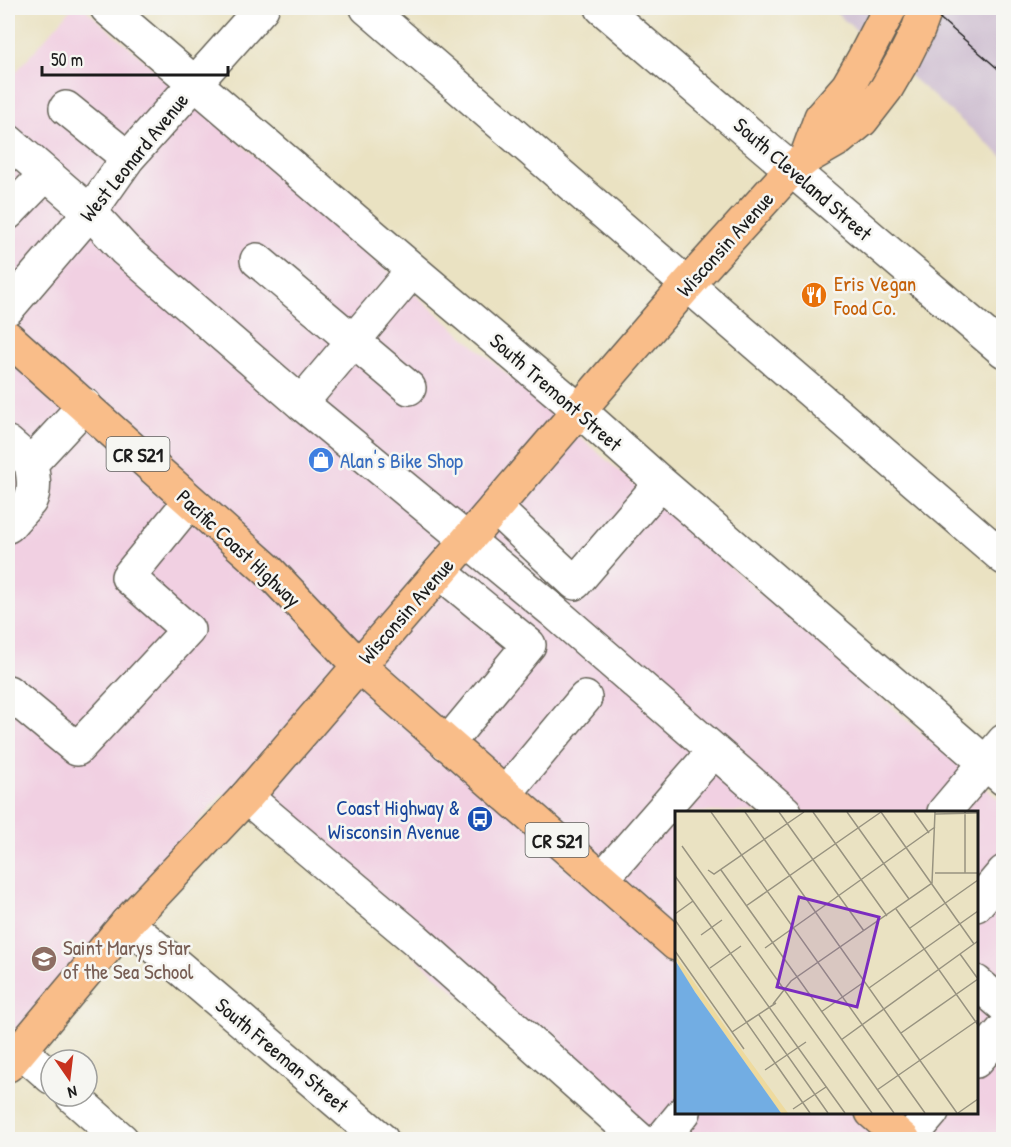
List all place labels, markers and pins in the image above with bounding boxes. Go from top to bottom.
place label: Eris Vegan Food Co. [833,269,916,322]
restaurant icon: Eris Vegan Food Co. [799,280,829,310]
shop icon: Alan's Bike Shop [306,445,336,475]
place label: Alan's Bike Shop [340,446,463,475]
place label: Coast Highway & Wisconsin Avenue [328,793,460,846]
bus stop icon: Coast Highway & Wisconsin Avenue [465,804,495,834]
place label: Saint Marys Star of the Sea School [63,933,194,986]
school or university icon: Saint Marys Star of the Sea School [29,944,59,974]

